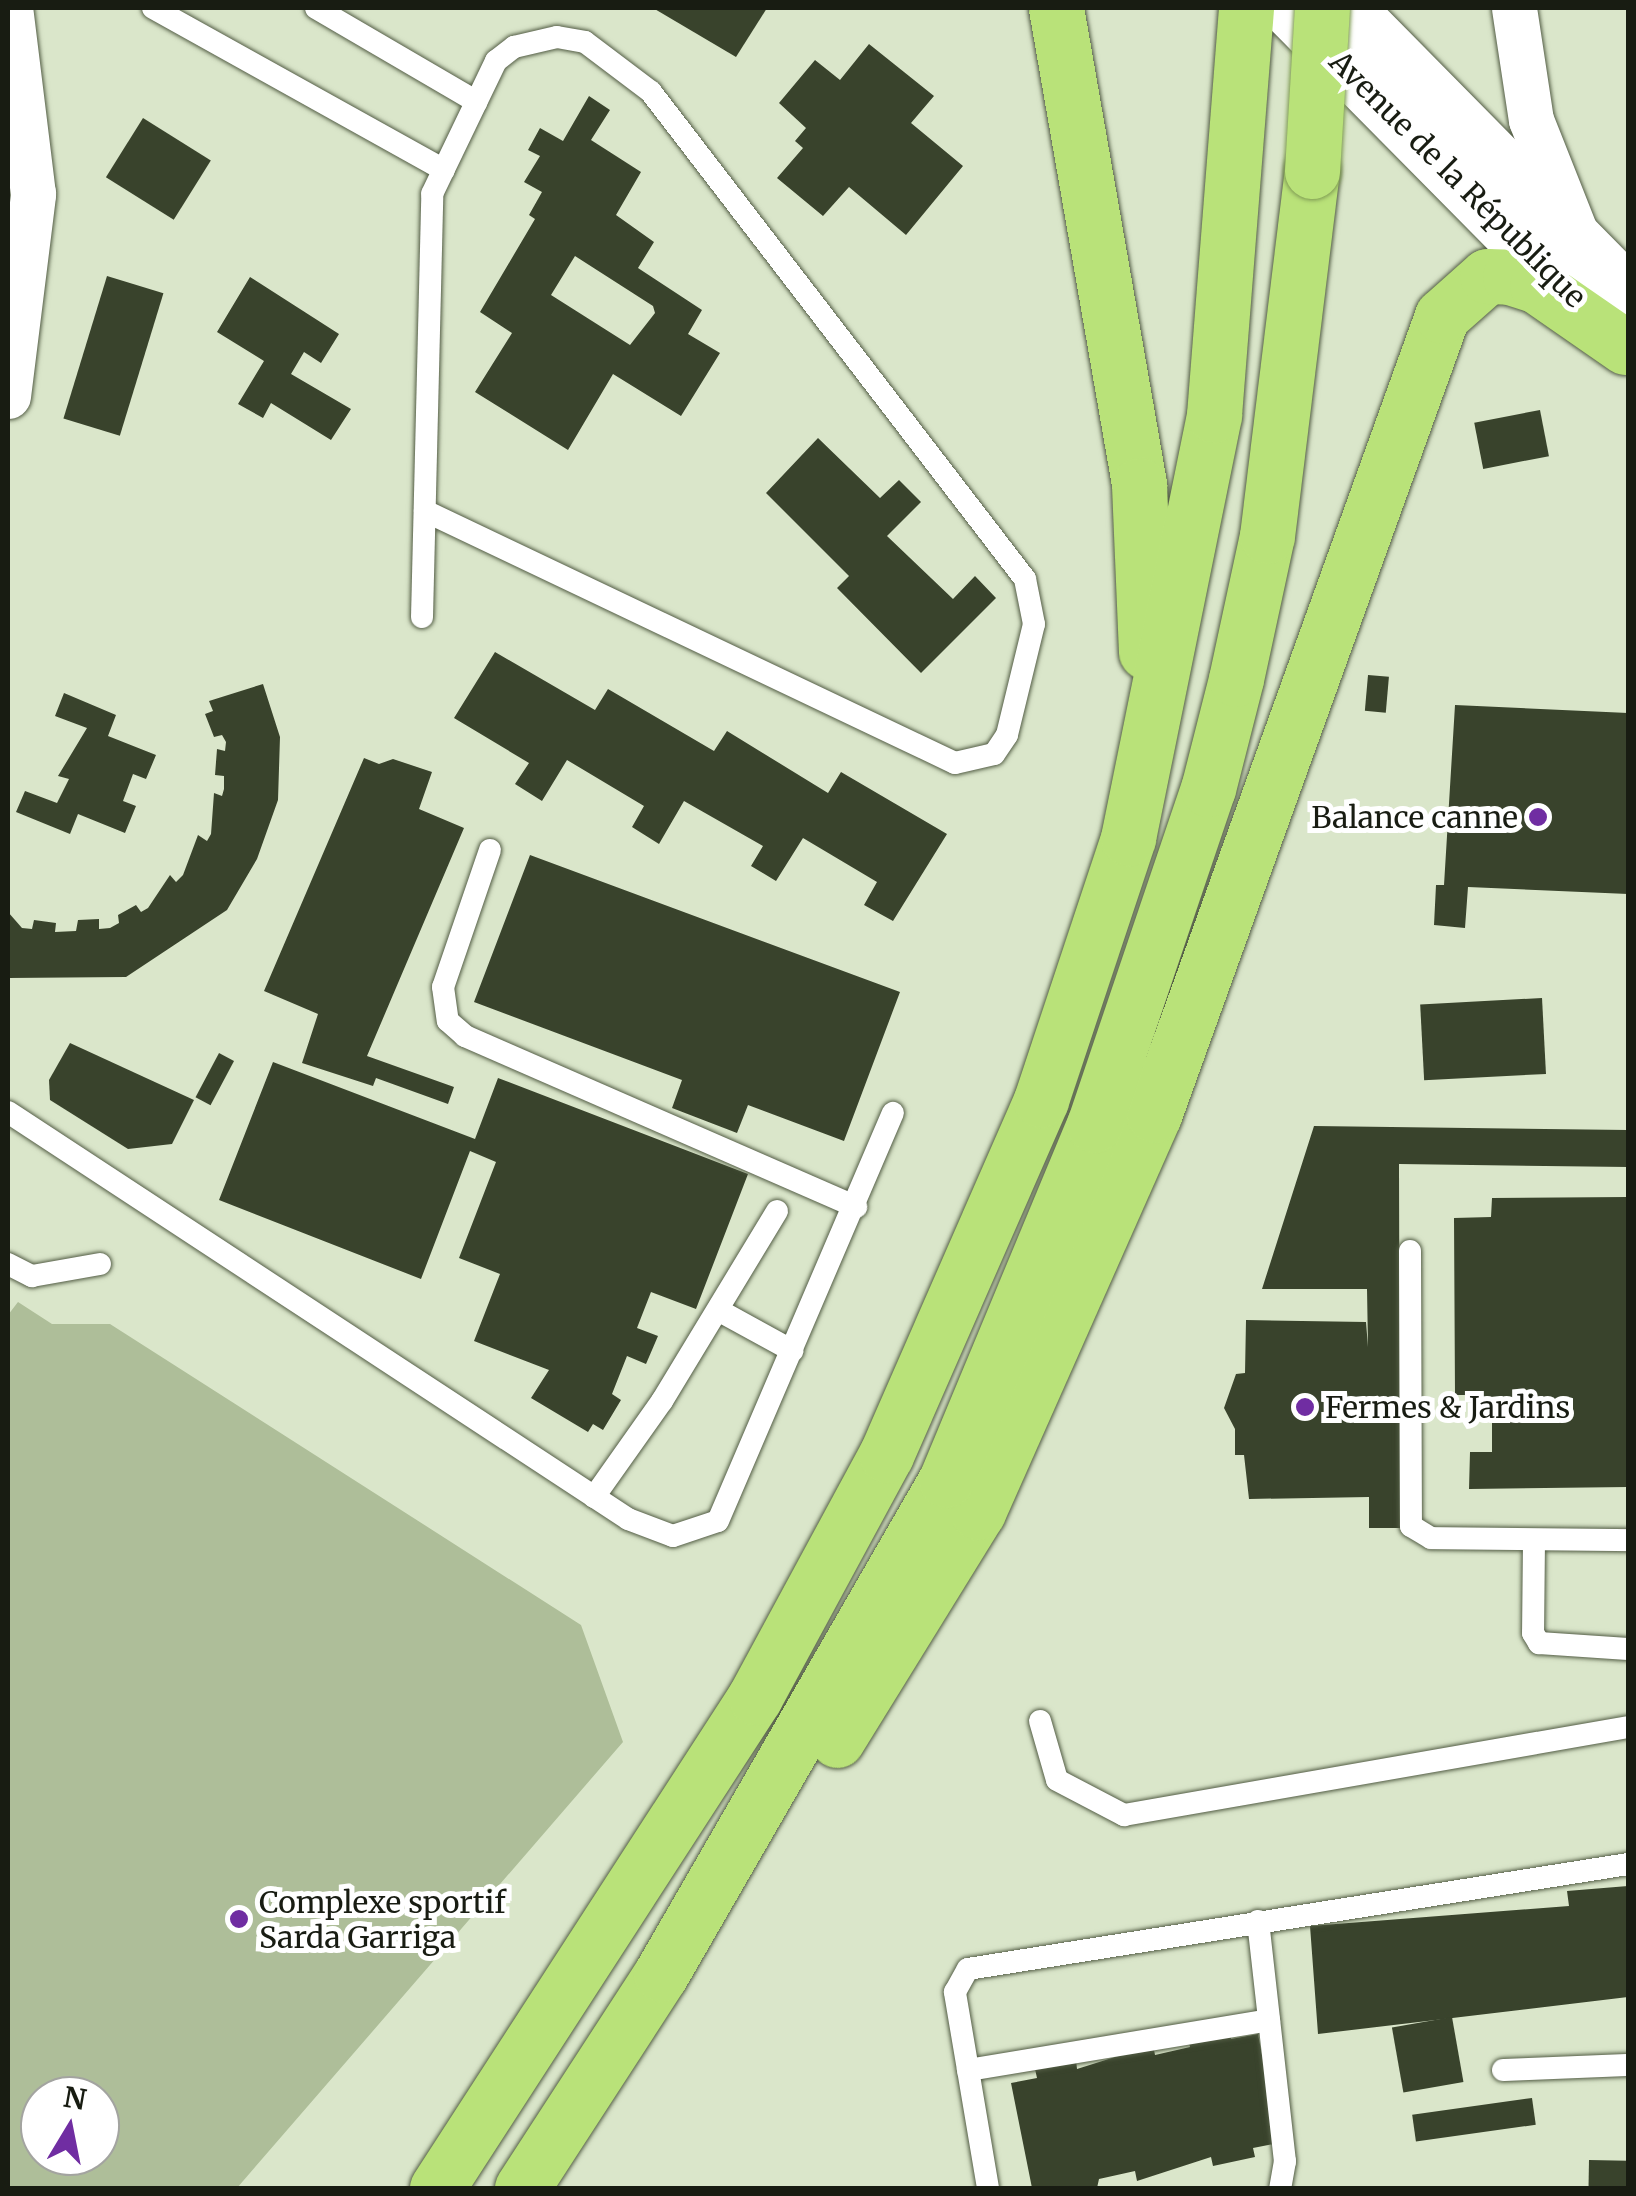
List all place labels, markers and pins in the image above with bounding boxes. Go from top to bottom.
place label: Balance canne [1311,799,1518,835]
marker: Balance canne [1527,806,1549,828]
place label: Fermes & Jardins [1325,1389,1570,1425]
marker: Fermes & Jardins [1294,1396,1316,1418]
place label: Complexe sportif Sarda Garriga [259,1884,506,1954]
marker: Complexe sportif Sarda Garriga [228,1908,250,1930]

